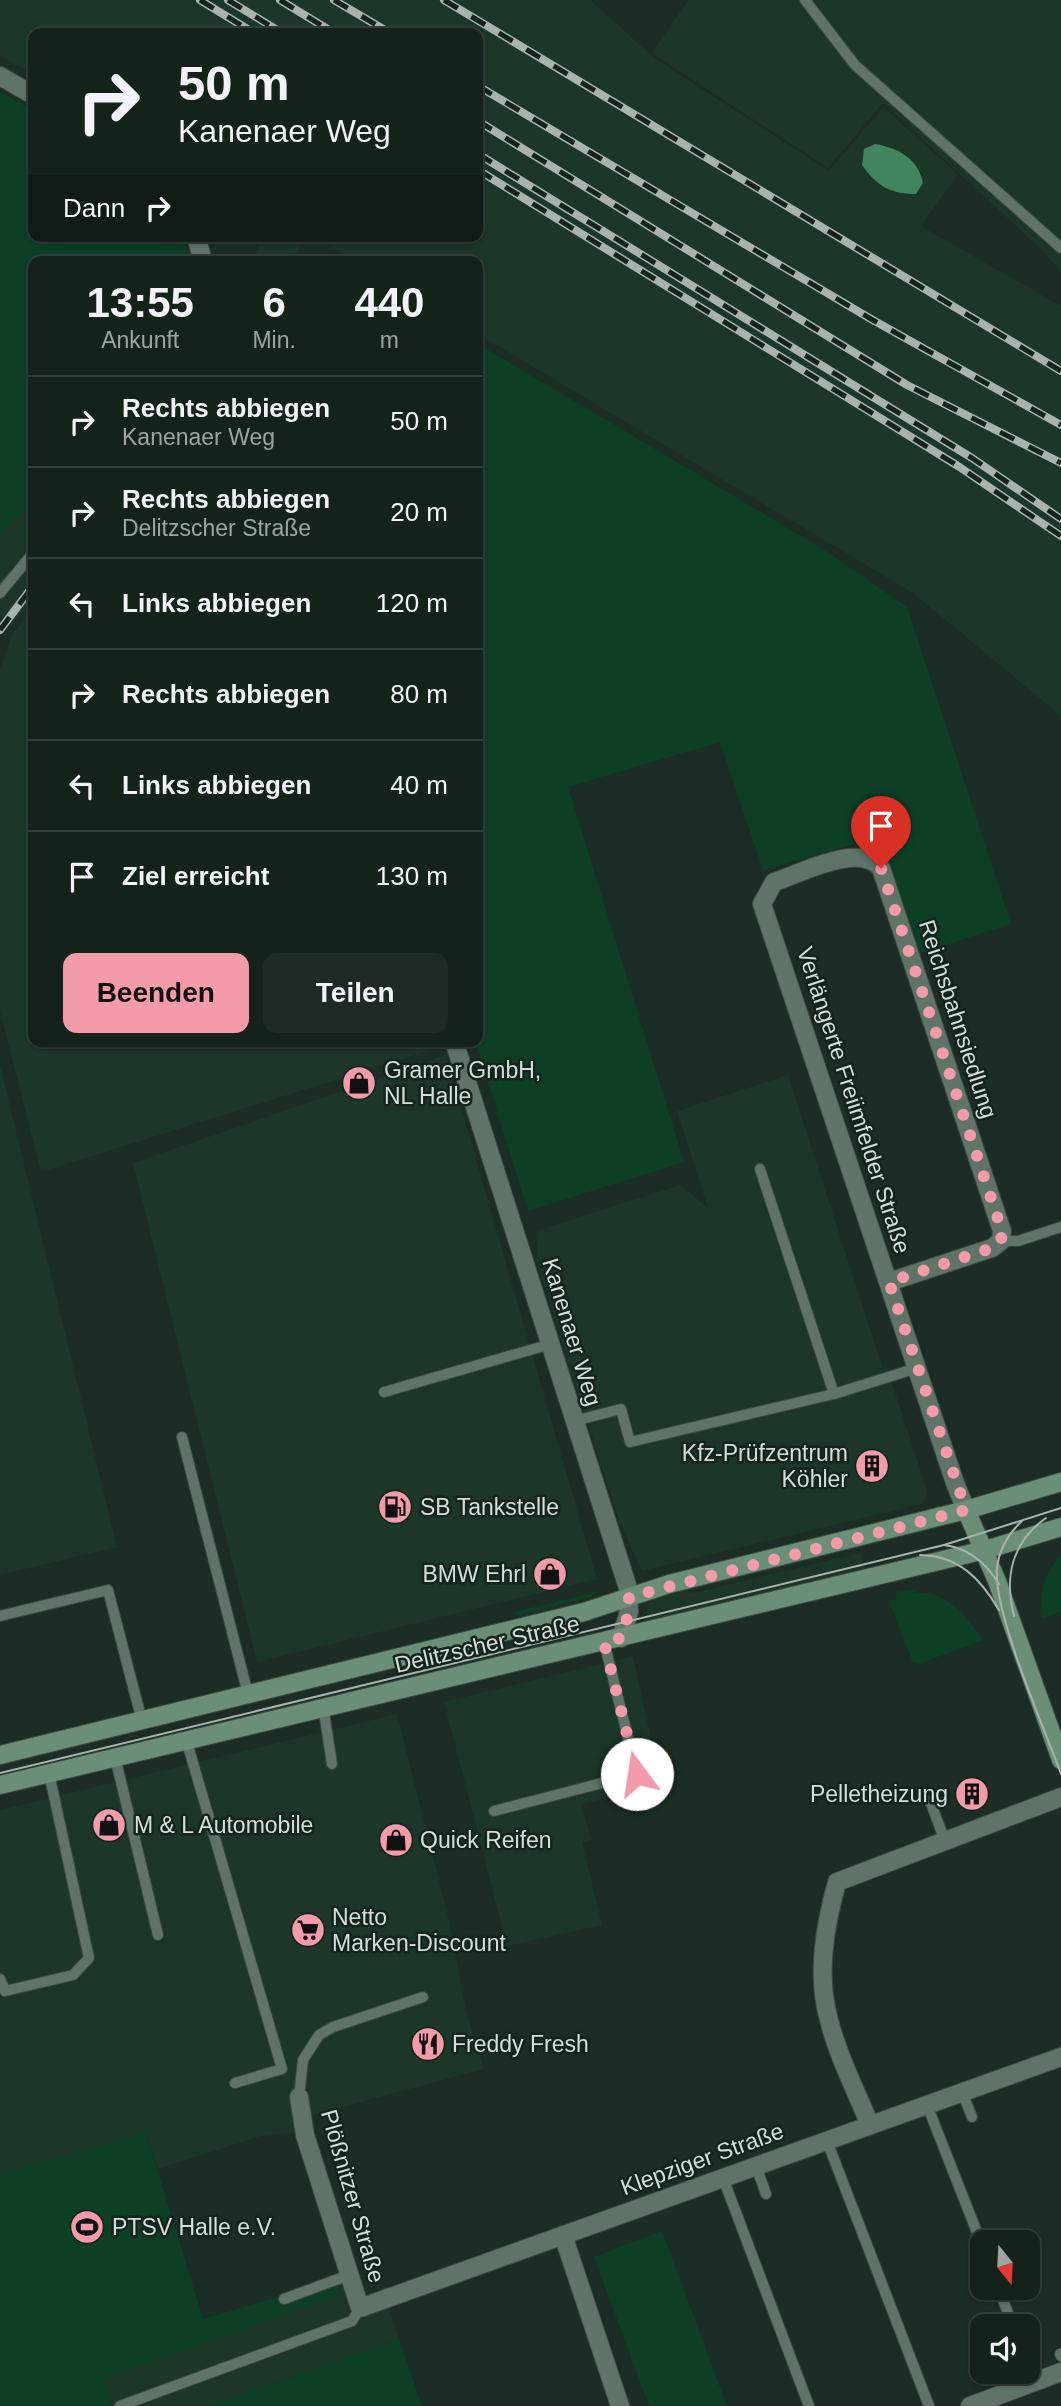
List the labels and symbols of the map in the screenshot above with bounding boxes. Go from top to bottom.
pin [851,796,911,868]
street label: Reichsbahnsiedlung [914,916,1002,1122]
street label: Verlängerte Freiimfelder Straße [792,943,916,1257]
place label: Gramer GmbH, NL Halle [384,1057,541,1109]
shop icon: Gramer GmbH, NL Halle [340,1064,378,1102]
street label: Kanenaer Weg [537,1255,607,1409]
place label: Kfz-Prüfzentrum Köhler [682,1440,848,1492]
building icon: Kfz-Prüfzentrum Köhler [853,1447,891,1485]
fuel station icon: SB Tankstelle [376,1488,414,1526]
place label: SB Tankstelle [420,1494,559,1520]
shop icon: BMW Ehrl [531,1555,569,1593]
place label: BMW Ehrl [423,1561,526,1587]
street label: Delitzscher Straße [392,1610,582,1678]
position arrow [600,1737,674,1811]
building icon: Pelletheizung [953,1775,991,1813]
place label: Pelletheizung [810,1781,948,1807]
shop icon: M & L Automobile [90,1806,128,1844]
place label: M & L Automobile [134,1812,313,1838]
shop icon: Quick Reifen [377,1821,415,1859]
place label: Quick Reifen [420,1827,552,1853]
place label: Netto Marken-Discount [332,1904,506,1956]
supermarket icon: Netto Marken-Discount [289,1911,327,1949]
restaurant icon: Freddy Fresh [409,2025,447,2063]
place label: Freddy Fresh [452,2031,589,2057]
street label: Plößnitzer Straße [316,2106,390,2286]
street label: Klepziger Straße [617,2117,787,2201]
sports icon: PTSV Halle e.V. [68,2208,106,2246]
place label: PTSV Halle e.V. [112,2214,276,2240]
north arrow [970,2230,1040,2300]

